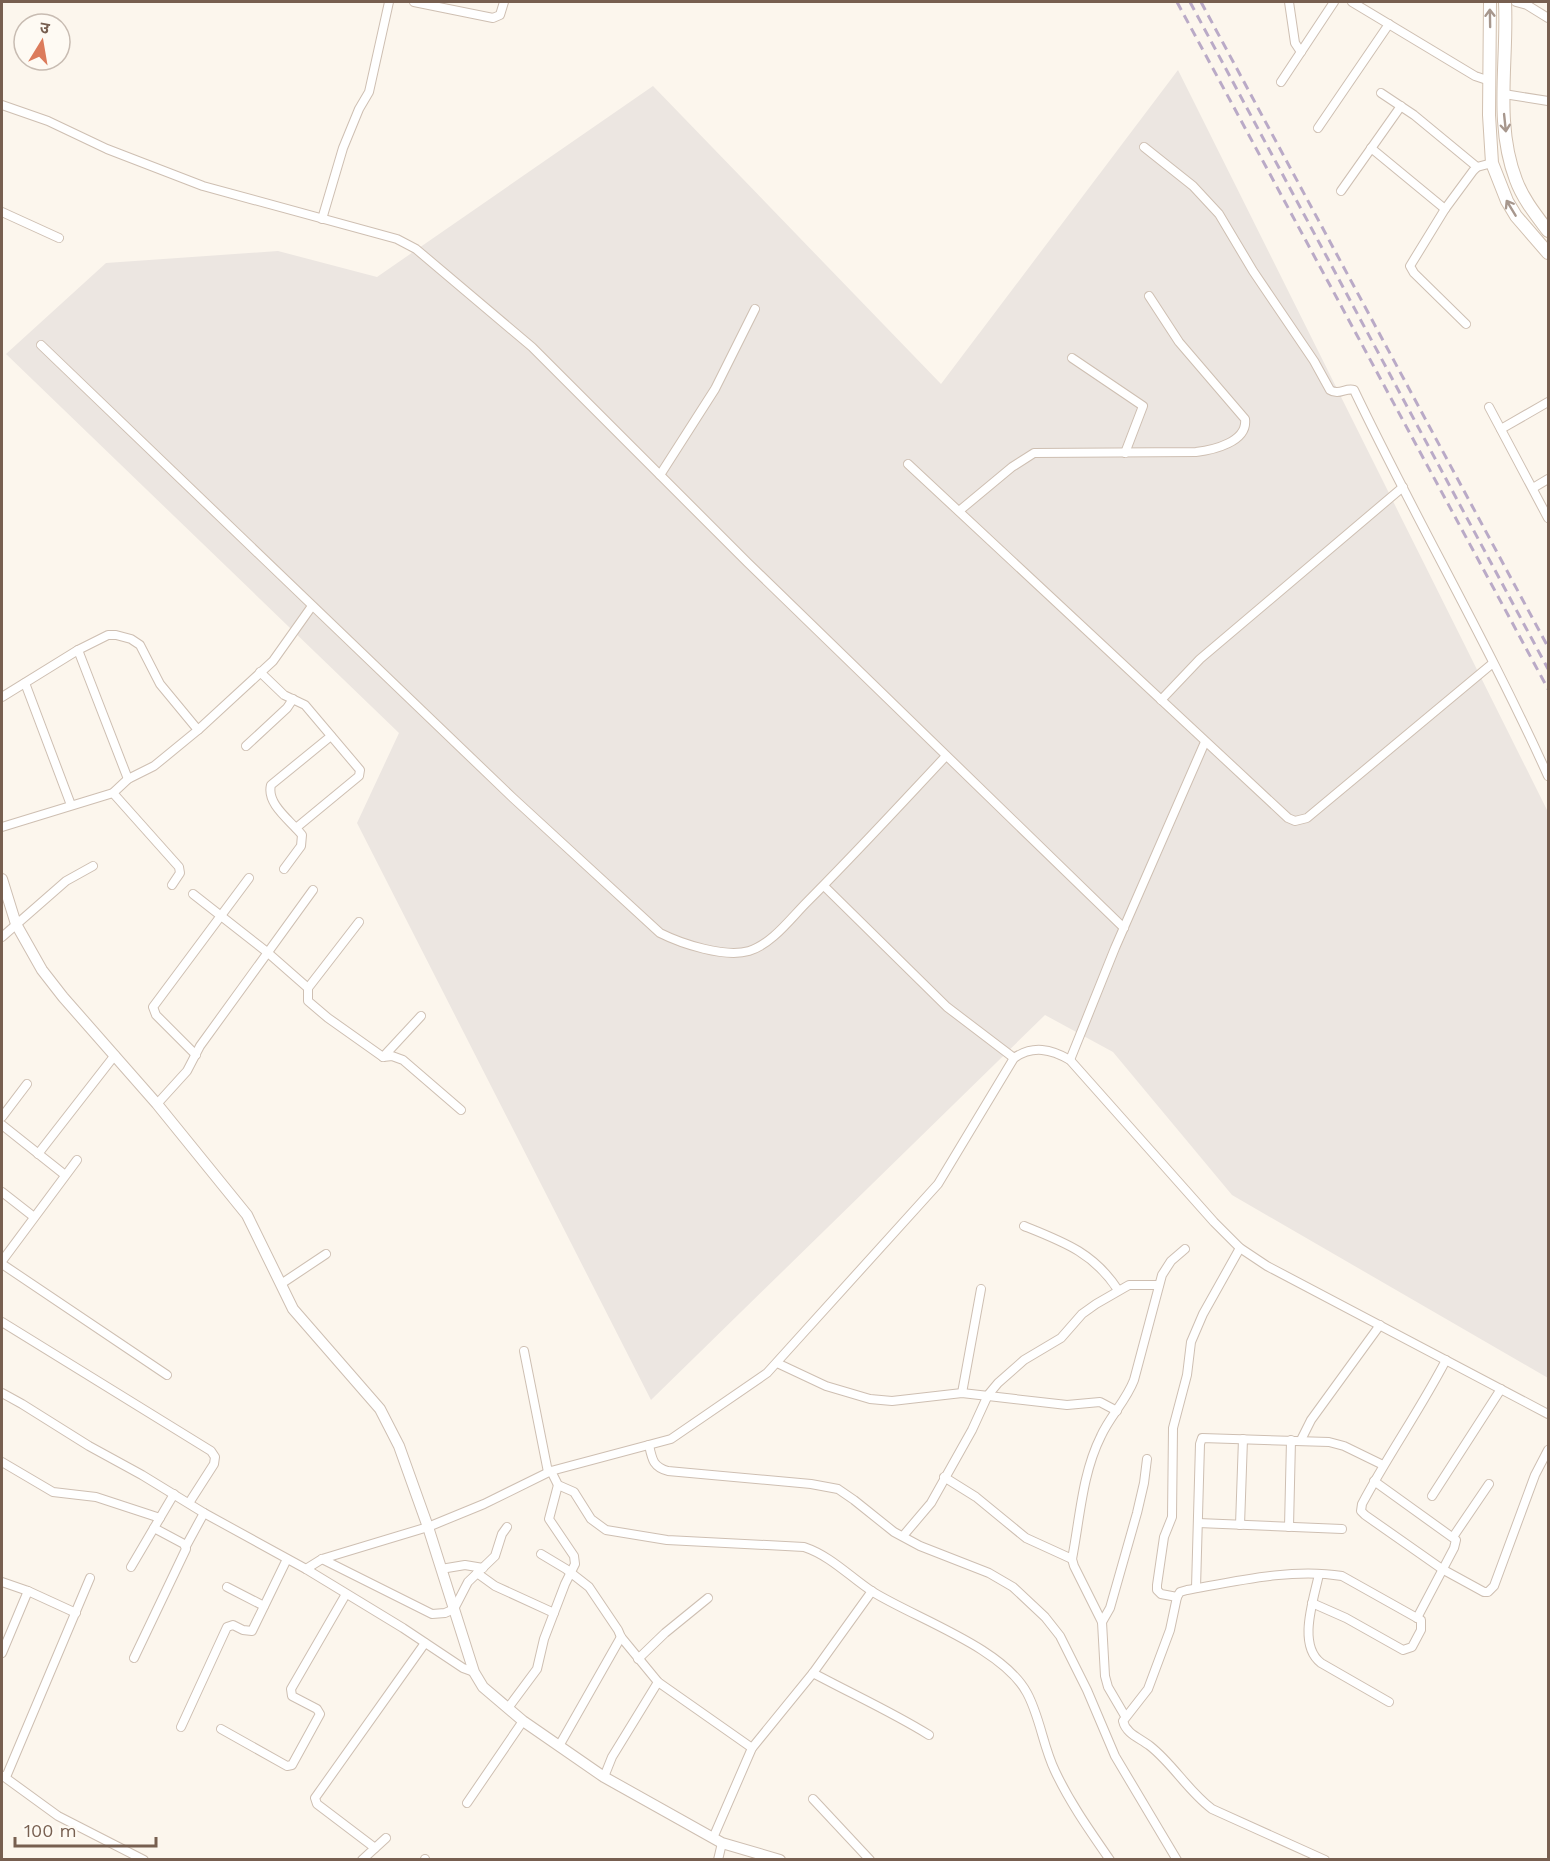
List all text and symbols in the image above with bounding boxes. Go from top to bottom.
one-way arrow [1485,8,1496,28]
north arrow [12,12,72,72]
text: उ [38,18,52,38]
one-way arrow [1500,112,1511,132]
one-way arrow [1505,200,1517,217]
scale bar [15,1810,156,1848]
text: 100 m [24,1820,77,1841]

